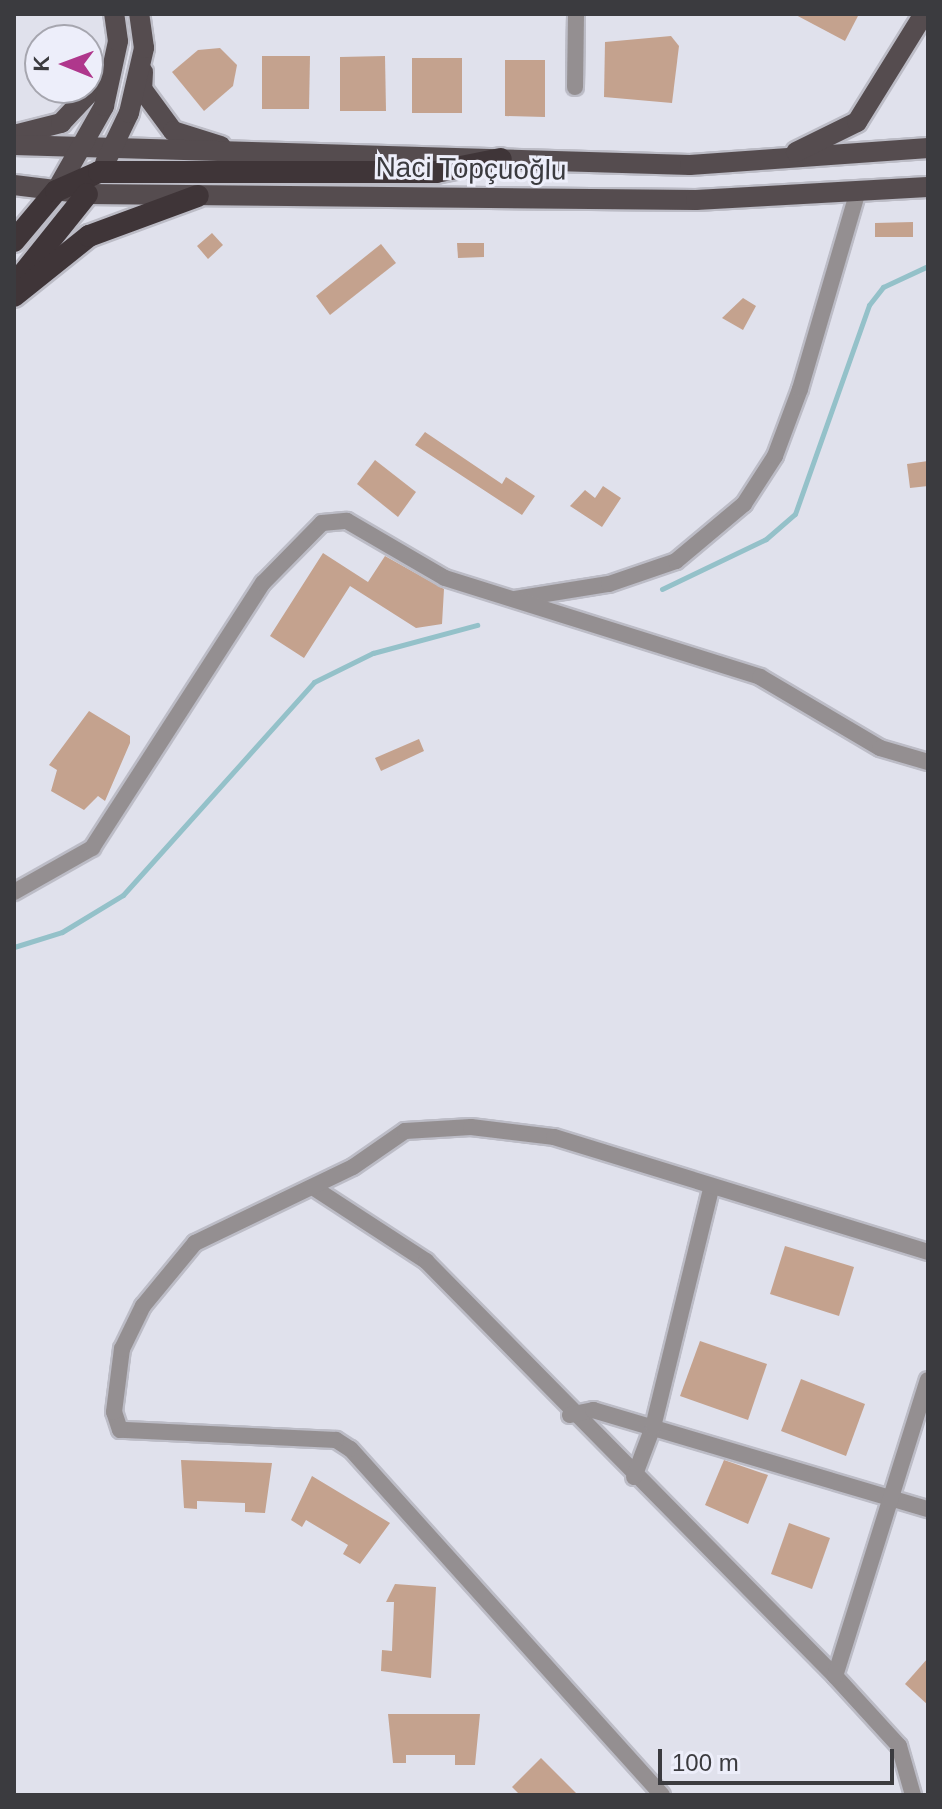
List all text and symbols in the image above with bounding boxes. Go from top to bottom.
north arrow [24,24,104,104]
text: K [29,55,54,72]
street label: Naci Topçuoğlu [375,151,567,187]
scale bar [662,1733,898,1783]
text: 100 m [672,1749,739,1776]

